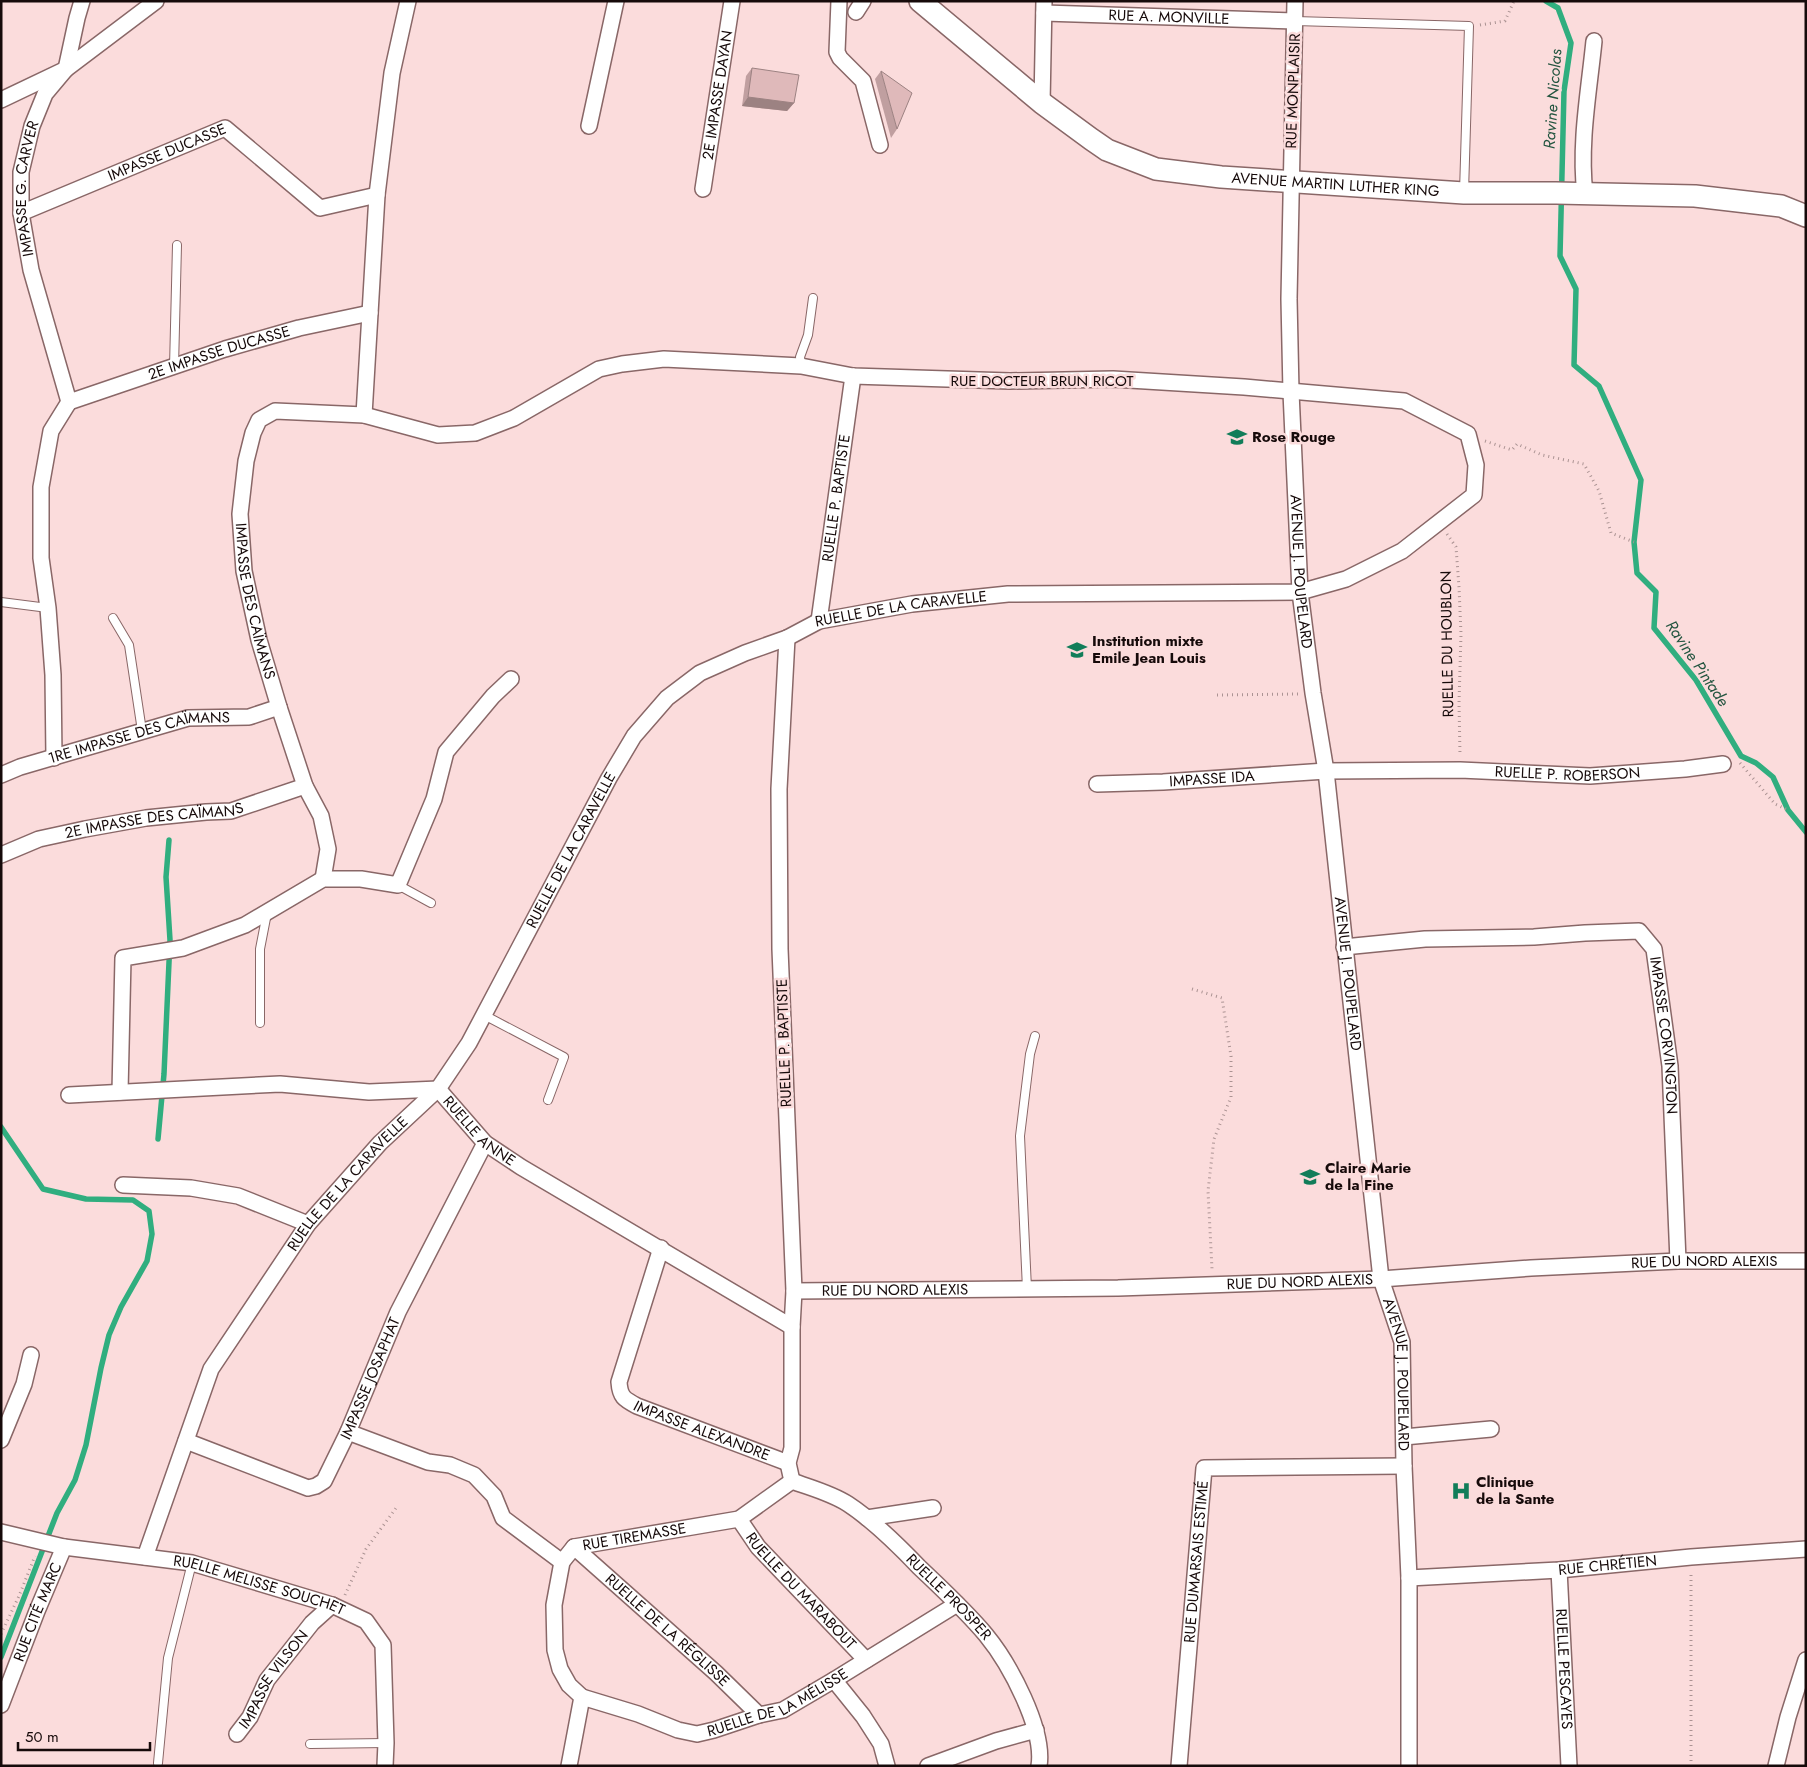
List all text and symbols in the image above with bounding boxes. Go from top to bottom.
street label: RUE A. MONVILLE [1108,4,1230,30]
street label: 2E IMPASSE DAYAN [697,29,738,161]
street label: RUE MONPLAISIR [1280,32,1306,149]
water label: Ravine Nicolas [1538,48,1568,150]
street label: IMPASSE G. CARVER [10,117,44,258]
street label: IMPASSE DUCASSE [104,118,229,187]
street label: AVENUE MARTIN LUTHER KING [1231,167,1440,202]
street label: 2E IMPASSE DUCASSE [145,320,293,385]
street label: RUE DOCTEUR BRUN RICOT [951,370,1133,392]
school or university icon: Rose Rouge [1226,426,1248,448]
place label: Rose Rouge [1252,426,1336,448]
street label: RUELLE P. BAPTISTE [816,433,856,563]
street label: AVENUE J. POUPELARD [1285,494,1318,650]
street label: IMPASSE DES CAÏMANS [230,522,281,682]
street label: RUELLE DU HOUBLON [1435,571,1459,717]
street label: RUELLE DE LA CARAVELLE [813,585,988,633]
water label: Ravine Pintade [1660,616,1735,711]
place label: Institution mixte Emile Jean Louis [1092,630,1206,669]
school or university icon: Institution mixte Emile Jean Louis [1066,639,1088,661]
street label: 1RE IMPASSE DES CAÏMANS [46,706,230,769]
street label: RUELLE P. ROBERSON [1494,761,1641,787]
street label: IMPASSE IDA [1168,765,1255,793]
street label: RUELLE DE LA CARAVELLE [521,768,621,932]
street label: 2E IMPASSE DES CAÏMANS [63,797,246,844]
street label: AVENUE J. POUPELARD [1329,896,1367,1052]
street label: IMPASSE CORVINGTON [1644,955,1683,1115]
street label: RUELLE P. BAPTISTE [771,978,797,1108]
street label: RUELLE ANNE [438,1091,520,1171]
street label: RUELLE DE LA CARAVELLE [282,1111,413,1256]
place label: Claire Marie de la Fine [1325,1157,1412,1196]
school or university icon: Claire Marie de la Fine [1299,1166,1321,1188]
street label: RUE DU NORD ALEXIS [1631,1250,1778,1274]
street label: RUE DU NORD ALEXIS [1226,1268,1373,1295]
street label: RUE DU NORD ALEXIS [822,1278,968,1302]
street label: AVENUE J. POUPELARD [1377,1295,1415,1451]
street label: IMPASSE JOSAPHAT [335,1314,406,1443]
street label: IMPASSE ALEXANDRE [630,1395,773,1466]
place label: Clinique de la Sante [1476,1471,1555,1510]
street label: RUE DUMARSAIS ESTIMÉ [1178,1480,1214,1644]
hospital icon: Clinique de la Sante [1450,1480,1472,1502]
street label: RUE TIREMASSE [581,1517,688,1556]
street label: RUELLE DU MARABOUT [740,1528,861,1654]
street label: RUELLE PROSPER [901,1549,997,1645]
street label: RUE CHRÉTIEN [1557,1549,1658,1581]
street label: RUELLE MELISSE SOUCHET [172,1550,349,1621]
street label: RUE CITÉ MARC [8,1559,67,1665]
street label: RUELLE DE LA RÉGLISSE [600,1568,735,1692]
street label: RUELLE PESCAYES [1550,1608,1578,1730]
street label: IMPASSE VILSON [234,1625,313,1734]
street label: RUELLE DE LA MÉLISSE [705,1663,852,1742]
scale bar [18,1720,150,1752]
text: 50 m [25,1726,59,1748]

